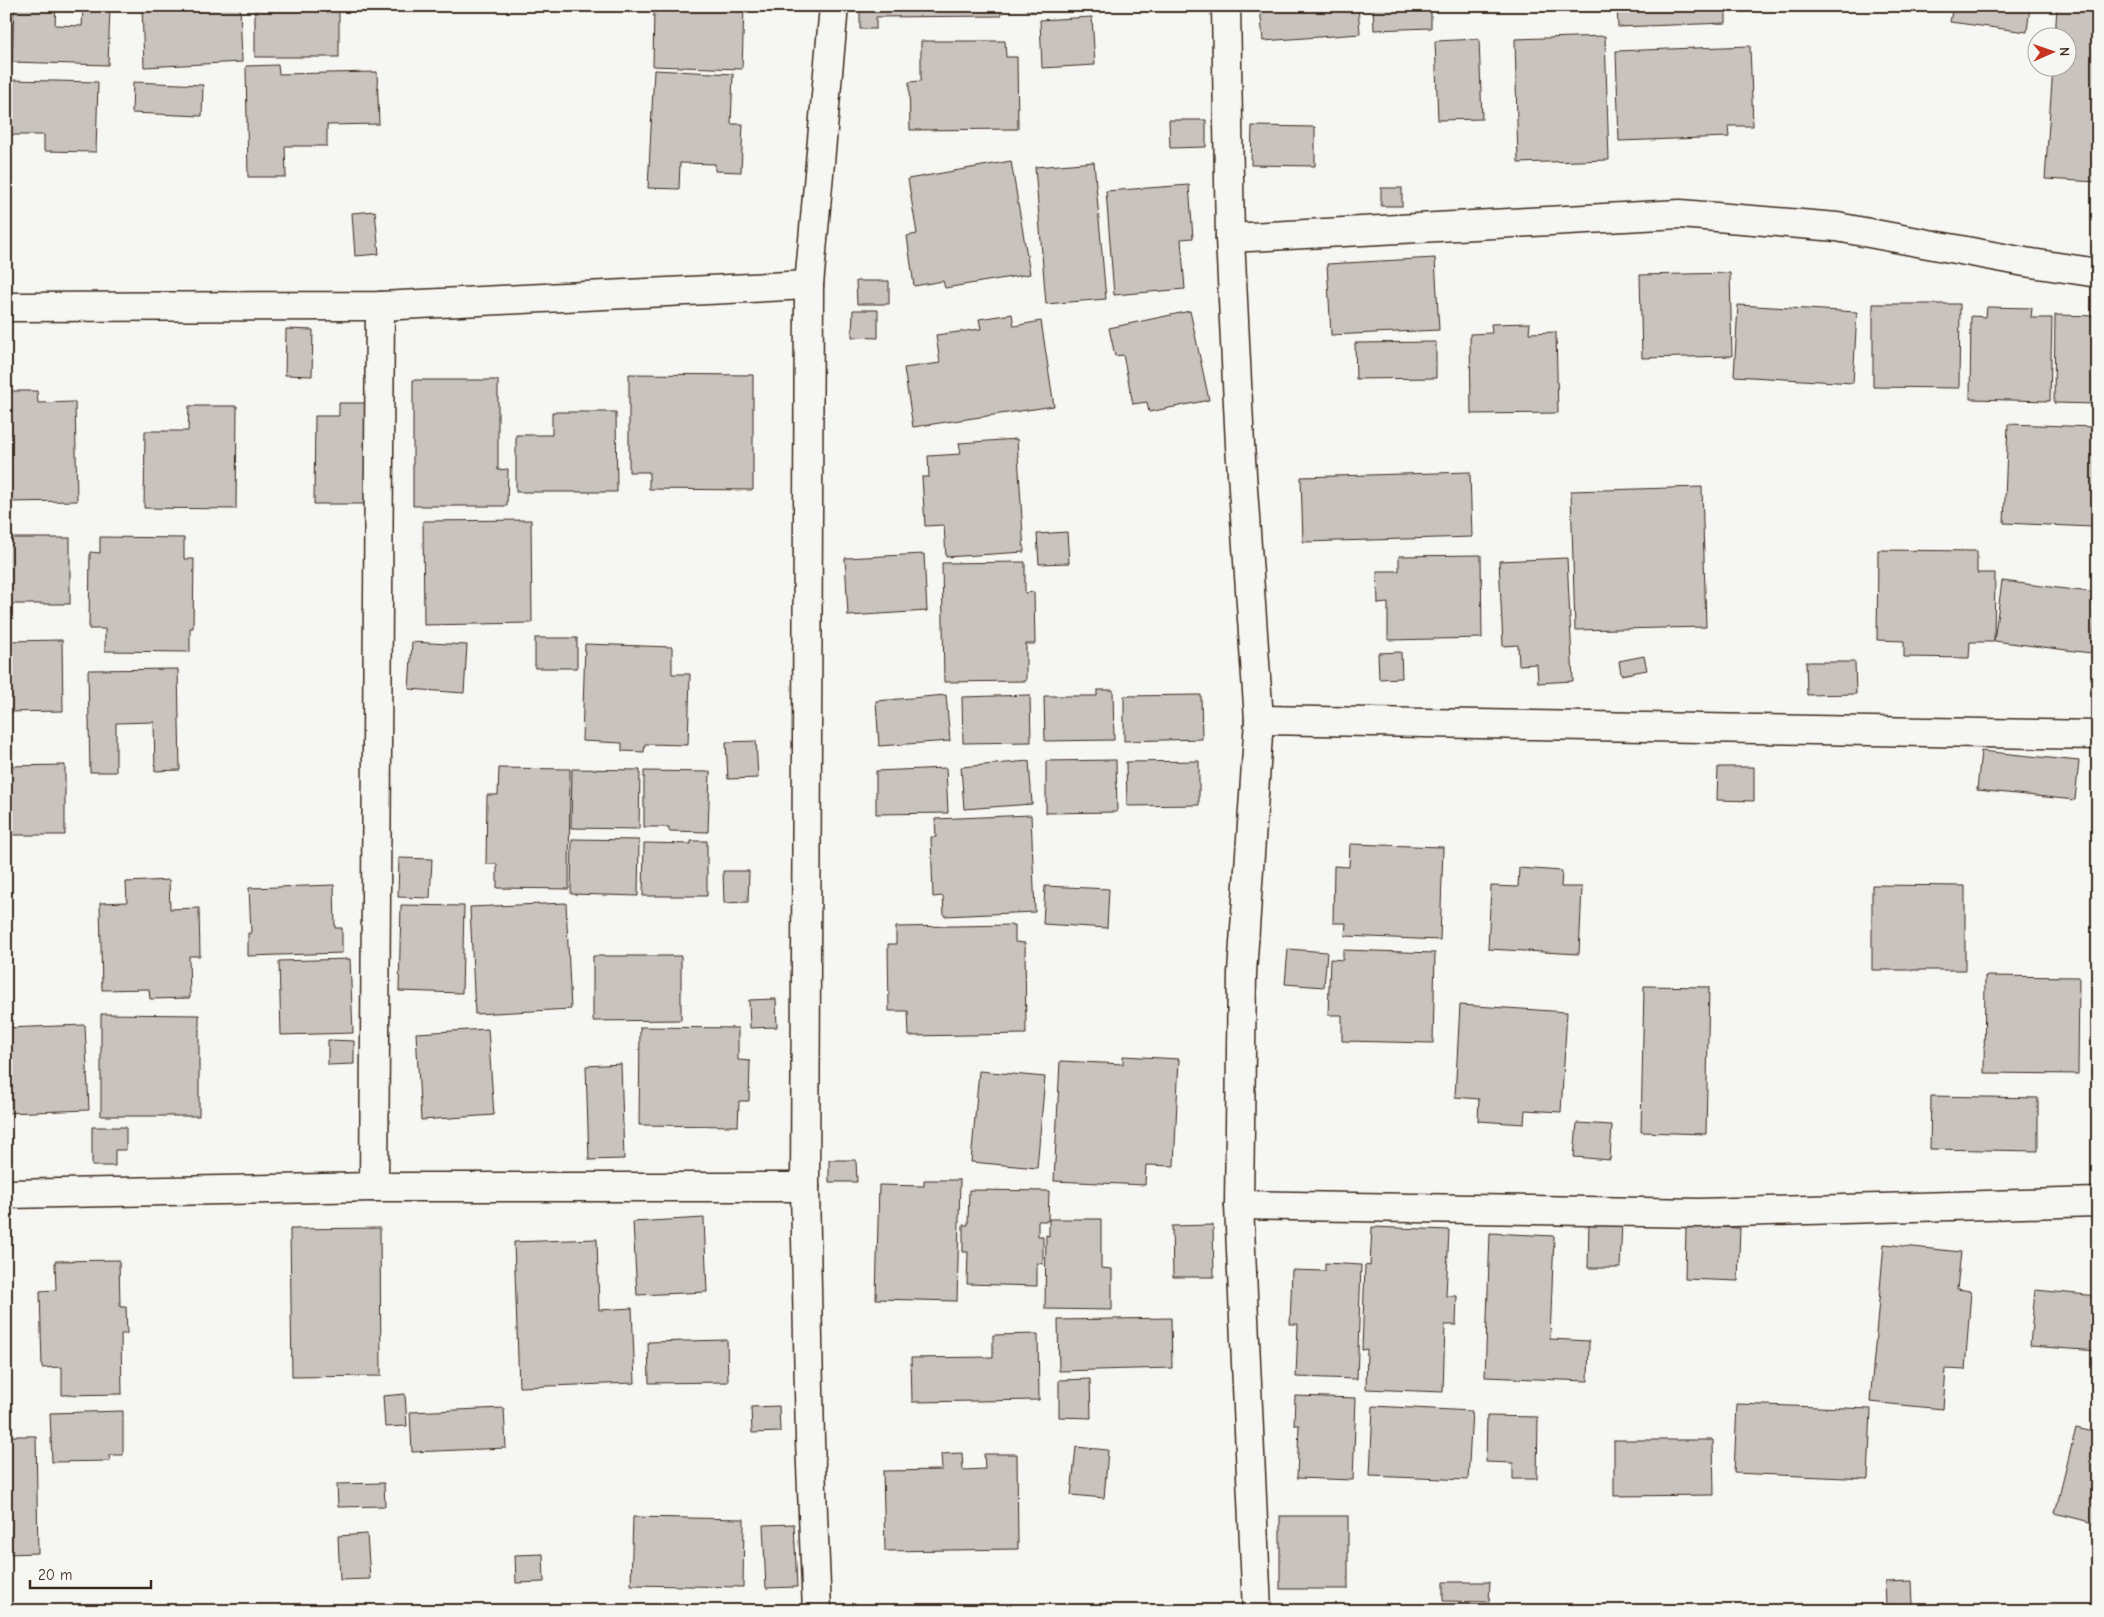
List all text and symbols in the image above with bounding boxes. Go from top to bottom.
north arrow [2026,28,2076,78]
text: N [2056,47,2073,56]
scale bar [30,1557,151,1589]
text: 20 m [38,1566,72,1584]

